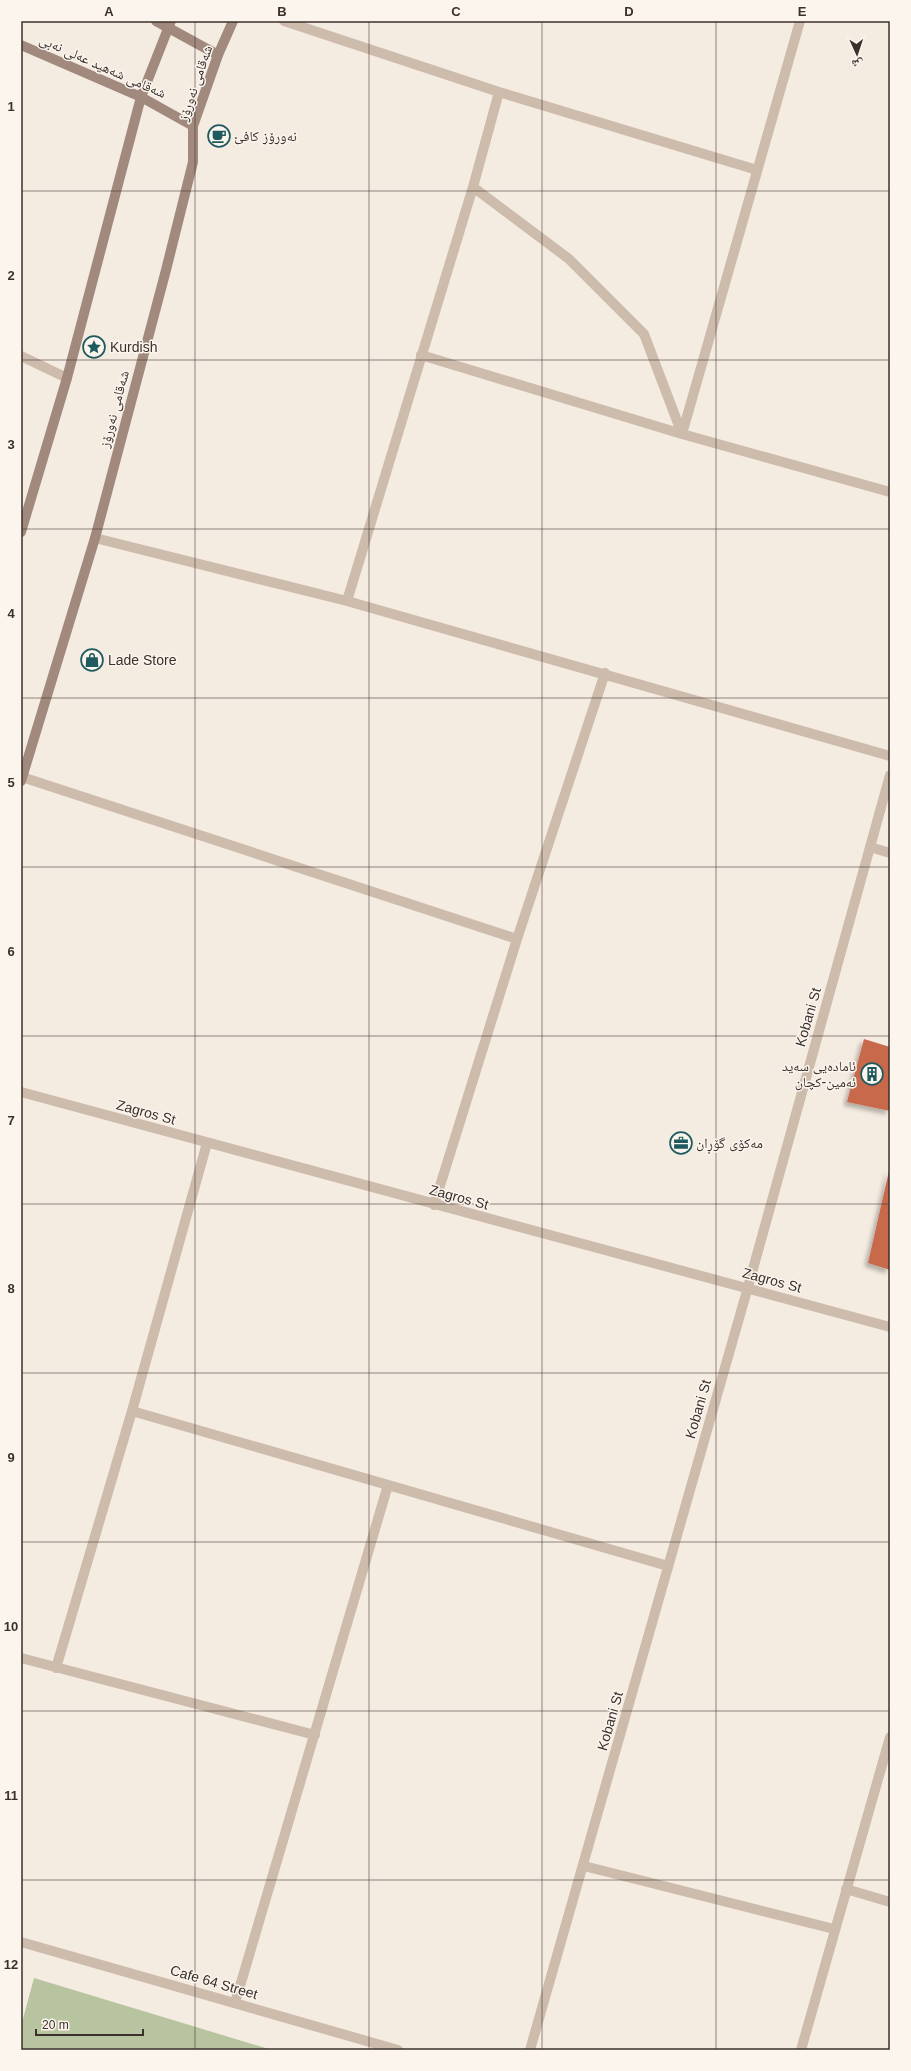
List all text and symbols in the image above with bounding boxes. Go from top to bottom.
text: A [104,4,114,19]
text: B [277,4,287,19]
text: C [451,4,461,19]
text: D [624,4,634,19]
text: E [798,4,807,19]
street label: شەقامی شەهید عەلی نەبی [37,31,169,102]
north arrow [837,34,877,74]
street label: شەقامی نەورۆز [174,43,216,124]
text: ش [851,56,864,70]
text: 1 [7,99,15,114]
cafe icon: نەورۆز کافێ [206,123,232,149]
place label: نەورۆز کافێ [234,128,297,145]
text: 2 [7,268,15,283]
place icon: Kurdish [81,334,107,360]
place label: Kurdish [110,339,157,355]
street label: شەقامی نەورۆز [96,369,133,450]
text: 3 [7,437,15,452]
text: 4 [7,606,15,621]
shop icon: Lade Store [79,647,105,673]
place label: Lade Store [108,652,177,668]
text: 5 [7,775,15,790]
text: 6 [7,944,15,959]
street label: Kobani St [792,986,824,1048]
place label: ئامادەیی سەید ئەمین-کچان [782,1058,856,1091]
building icon: ئامادەیی سەید ئەمین-کچان [859,1061,885,1087]
street label: Zagros St [115,1096,177,1128]
text: 7 [7,1113,15,1128]
office icon: مەکۆی گۆڕان [668,1130,694,1156]
place label: مەکۆی گۆڕان [696,1135,763,1155]
street label: Zagros St [428,1181,490,1213]
street label: Zagros St [741,1264,803,1296]
text: 8 [7,1281,15,1296]
street label: Kobani St [682,1378,714,1440]
text: 9 [7,1450,15,1465]
text: 10 [4,1619,18,1634]
street label: Kobani St [594,1690,626,1752]
text: 11 [4,1788,18,1803]
text: 12 [4,1957,18,1972]
street label: Cafe 64 Street [168,1962,260,2002]
scale bar [36,2011,143,2037]
text: 20 m [42,2018,69,2032]

